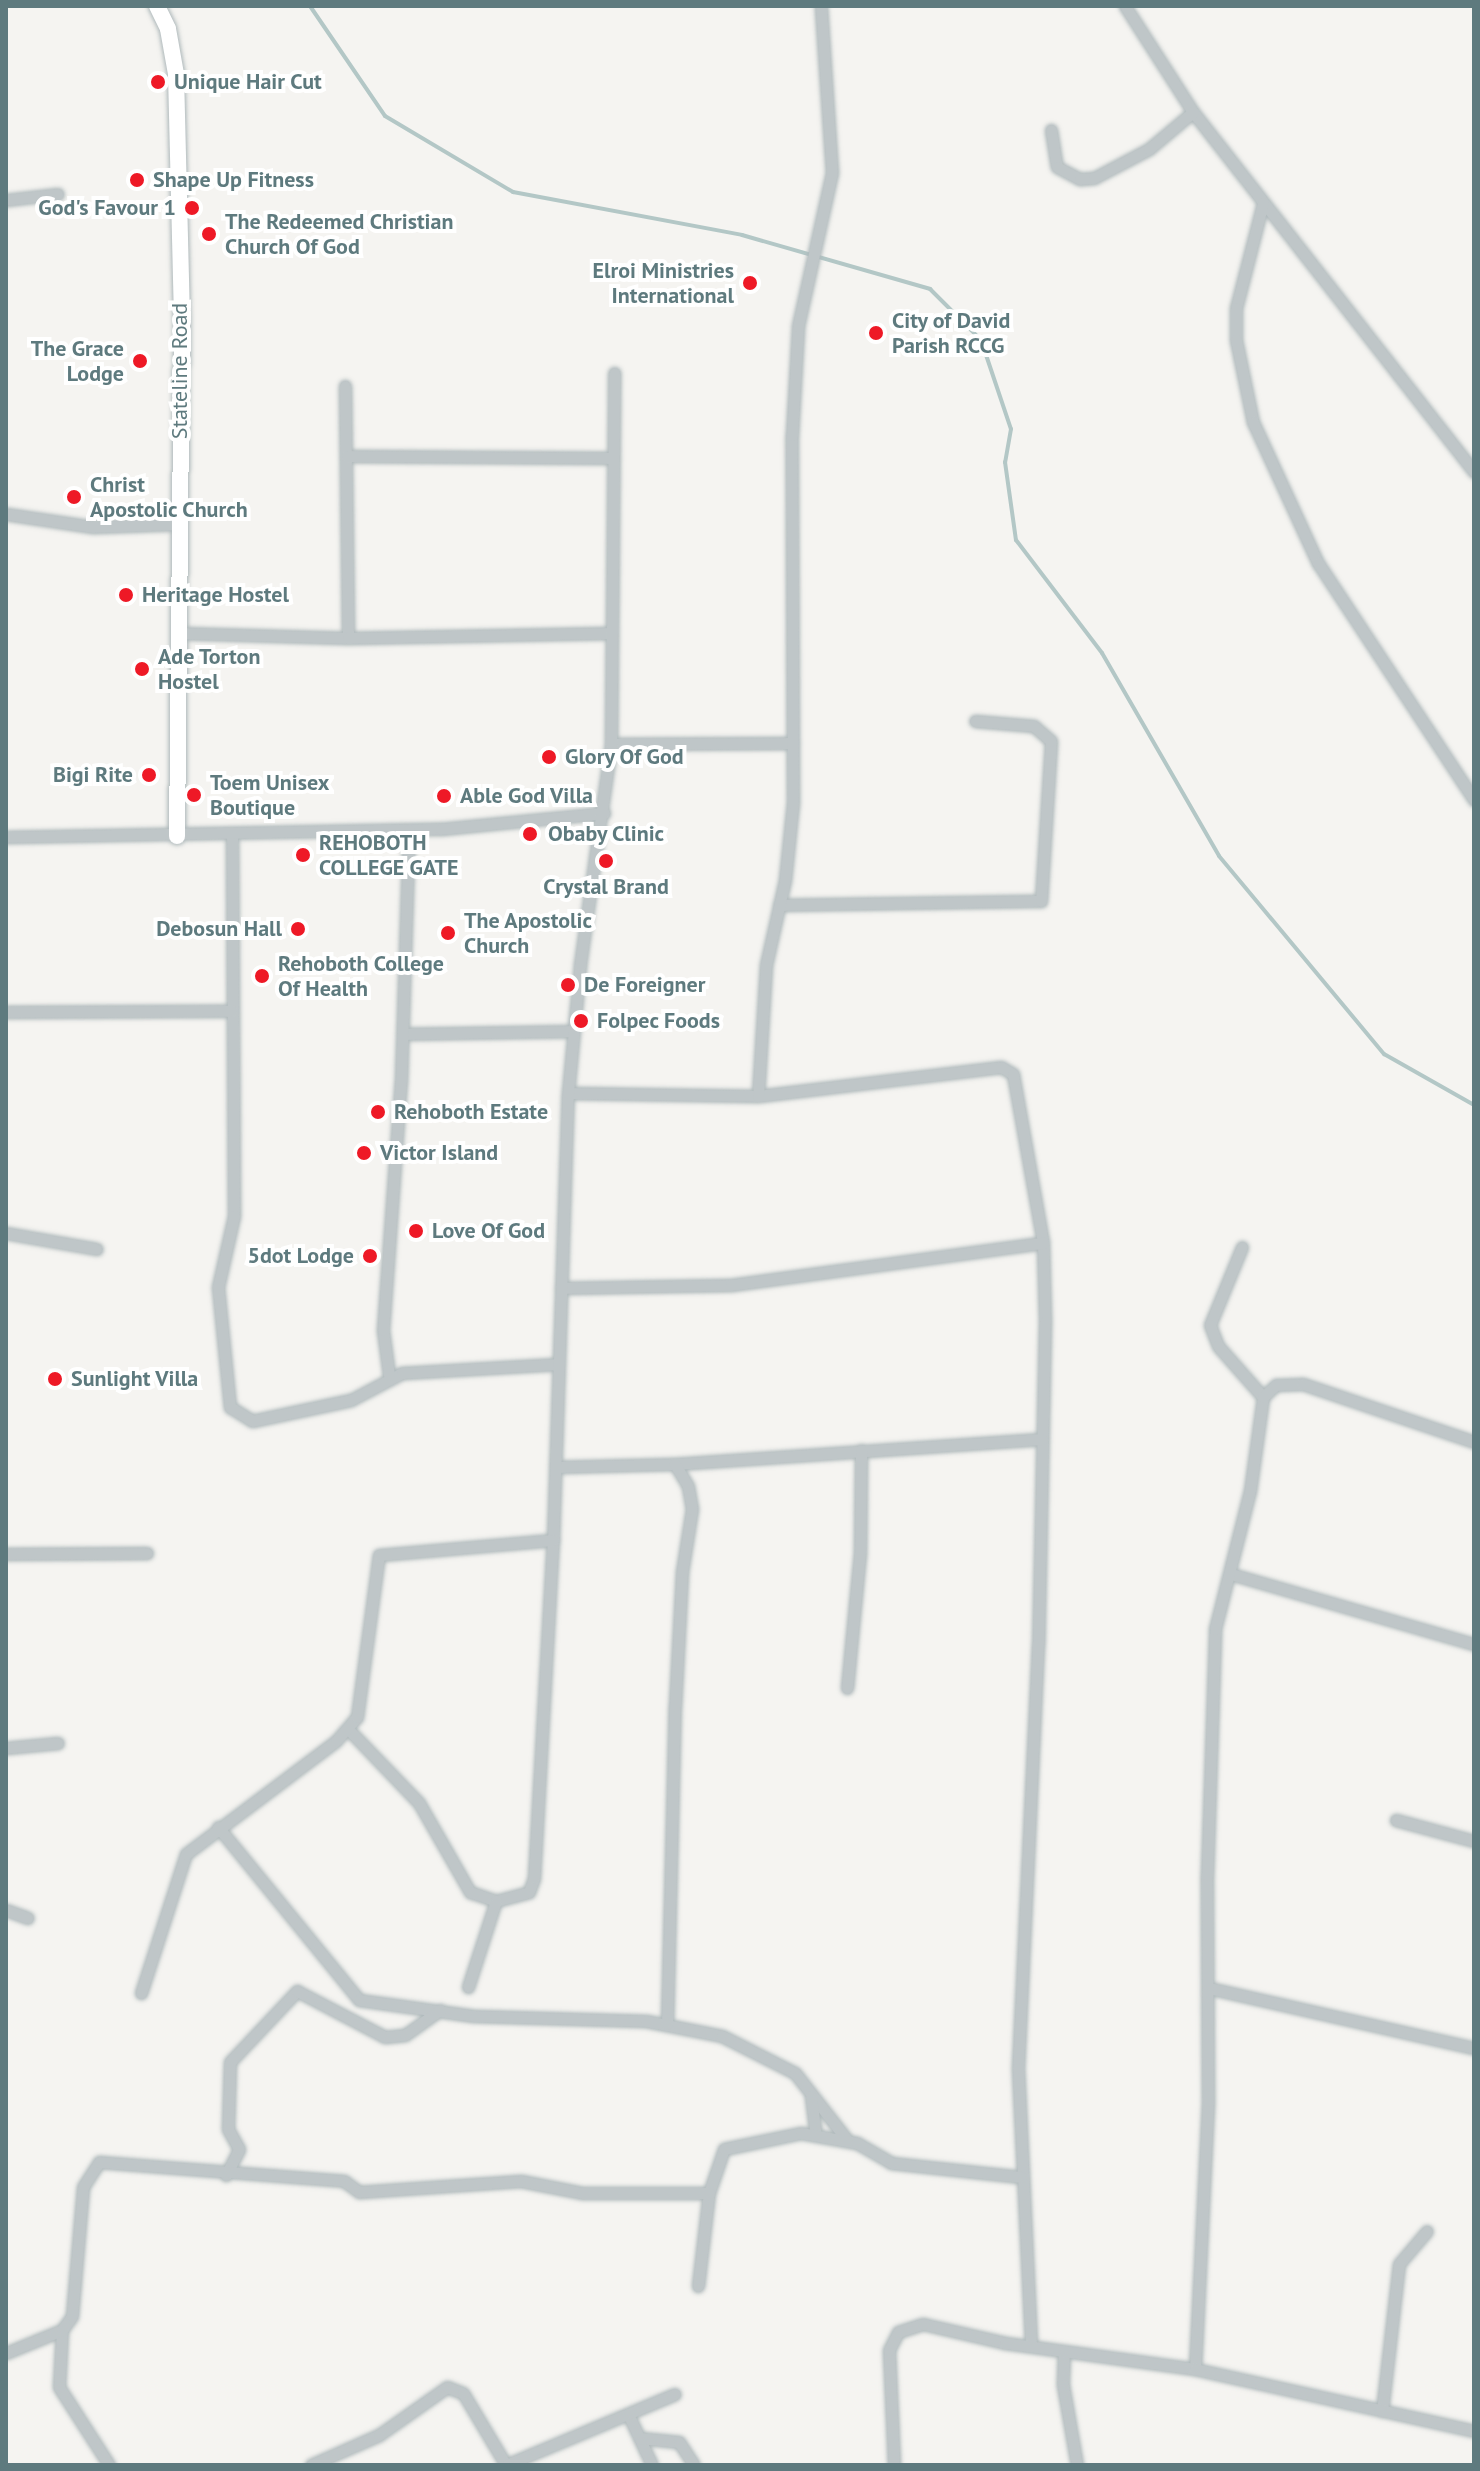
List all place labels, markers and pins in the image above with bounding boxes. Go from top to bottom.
place label: Unique Hair Cut [174,69,322,95]
marker: Unique Hair Cut [149,73,167,91]
place label: Shape Up Fitness [153,167,314,193]
marker: Shape Up Fitness [128,171,146,189]
place label: God's Favour 1 [38,195,176,221]
marker: God's Favour 1 [183,199,201,217]
place label: The Redeemed Christian Church Of God [225,208,454,260]
marker: The Redeemed Christian Church Of God [200,225,218,243]
place label: Elroi Ministries International [593,257,734,308]
marker: Elroi Ministries International [741,274,759,292]
place label: City of David Parish RCCG [892,307,1011,358]
marker: City of David Parish RCCG [867,324,885,342]
place label: The Grace Lodge [30,335,124,386]
marker: The Grace Lodge [131,352,149,370]
place label: Christ Apostolic Church [90,471,249,522]
marker: Christ Apostolic Church [65,488,83,506]
place label: Heritage Hostel [142,582,289,608]
marker: Heritage Hostel [117,586,135,604]
place label: Ade Torton Hostel [158,643,261,694]
marker: Ade Torton Hostel [133,660,151,678]
place label: Glory Of God [565,744,685,770]
marker: Glory Of God [540,748,558,766]
place label: Bigi Rite [53,762,133,788]
marker: Bigi Rite [140,766,158,784]
place label: Toem Unisex Boutique [210,769,329,820]
place label: Able God Villa [460,783,594,809]
marker: Toem Unisex Boutique [185,786,203,804]
marker: Able God Villa [435,787,453,805]
place label: Obaby Clinic [548,821,665,847]
marker: Obaby Clinic [519,823,541,845]
place label: REHOBOTH COLLEGE GATE [319,829,459,880]
marker: REHOBOTH COLLEGE GATE [294,846,312,864]
marker: Crystal Brand [597,852,615,870]
place label: Crystal Brand [543,874,669,900]
place label: The Apostolic Church [464,907,593,958]
place label: Debosun Hall [156,916,282,942]
marker: Debosun Hall [289,920,307,938]
marker: The Apostolic Church [439,924,457,942]
place label: Rehoboth College Of Health [278,950,444,1002]
marker: Rehoboth College Of Health [253,967,271,985]
place label: De Foreigner [584,972,705,998]
marker: De Foreigner [559,976,577,994]
place label: Folpec Foods [597,1008,720,1034]
marker: Folpec Foods [572,1012,590,1030]
place label: Rehoboth Estate [394,1099,548,1125]
marker: Rehoboth Estate [369,1103,387,1121]
place label: Victor Island [380,1140,498,1166]
marker: Victor Island [355,1144,373,1162]
place label: Love Of God [432,1218,546,1244]
marker: Love Of God [407,1222,425,1240]
place label: 5dot Lodge [247,1243,354,1269]
marker: 5dot Lodge [361,1247,379,1265]
place label: Sunlight Villa [71,1366,199,1392]
marker: Sunlight Villa [46,1370,64,1388]

